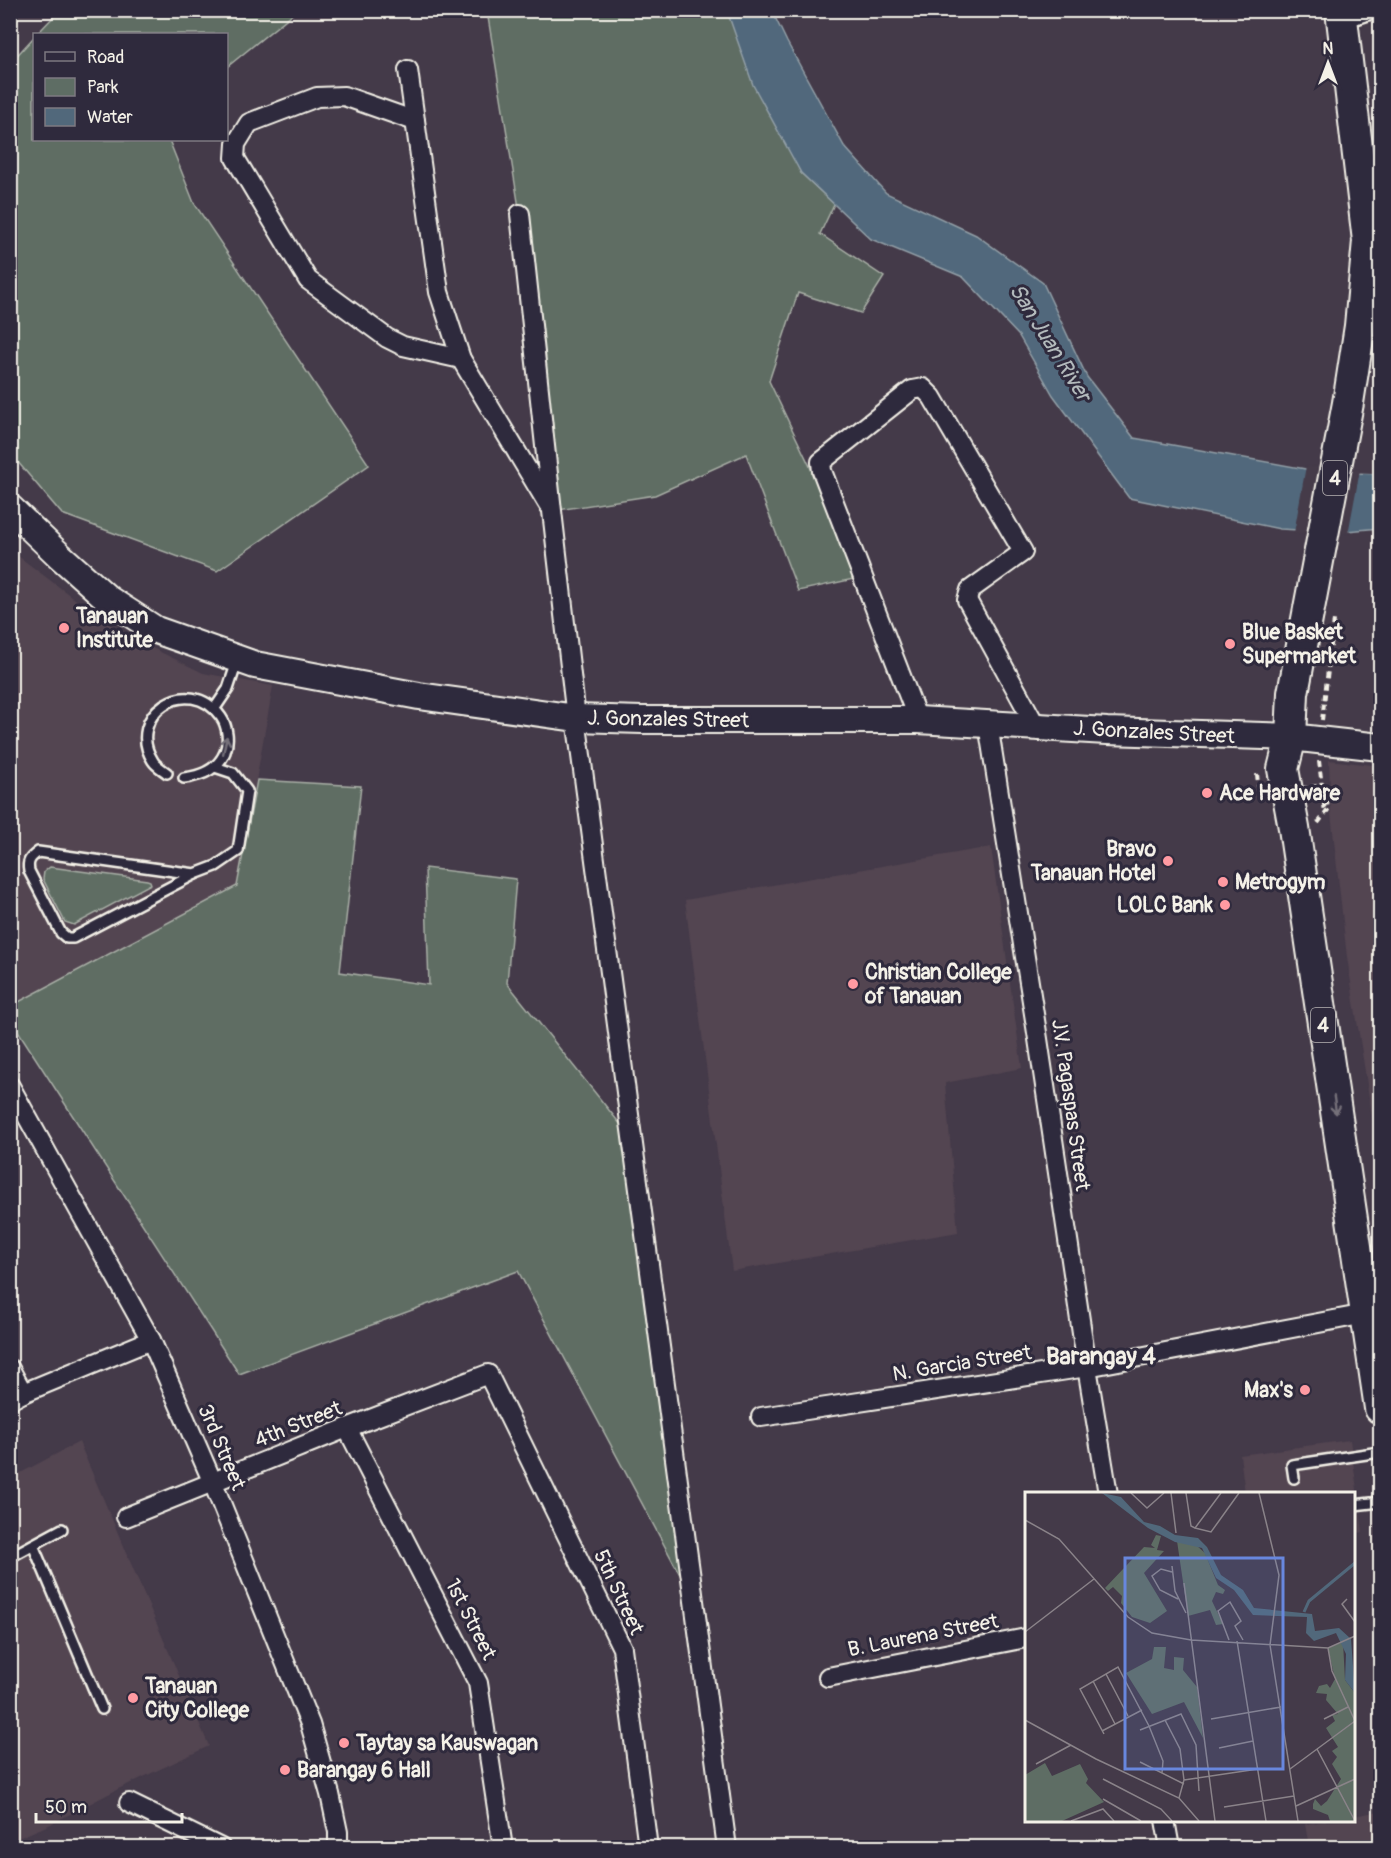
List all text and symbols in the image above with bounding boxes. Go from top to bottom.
legend [33,33,228,141]
north arrow [1298,33,1358,93]
text: N [1323,39,1334,59]
text: Road [87,46,124,69]
text: Park [87,76,119,99]
text: Water [87,106,133,129]
water label: San Juan River [1003,278,1099,409]
road number: 4 [1323,461,1347,495]
place label: Tanauan Institute [75,603,153,654]
place label: Blue Basket Supermarket [1242,619,1357,670]
marker: Tanauan Institute [57,621,71,635]
marker: Blue Basket Supermarket [1223,637,1237,651]
street label: J. Gonzales Street [587,705,750,734]
street label: J. Gonzales Street [1072,715,1236,750]
one-way arrow [220,736,231,755]
place label: Ace Hardware [1219,780,1341,807]
marker: Ace Hardware [1200,786,1214,800]
place label: Bravo Tanauan Hotel [1030,836,1157,887]
marker: Bravo Tanauan Hotel [1161,854,1175,868]
place label: Metrogym [1235,869,1326,896]
marker: Metrogym [1216,875,1230,889]
place label: LOLC Bank [1117,892,1213,919]
marker: LOLC Bank [1218,898,1232,912]
place label: Christian College of Tanauan [864,959,1012,1010]
marker: Christian College of Tanauan [846,977,860,991]
road number: 4 [1311,1008,1335,1042]
street label: J.V. Pagaspas Street [1045,1017,1096,1193]
one-way arrow [1329,1095,1340,1115]
street label: N. Garcia Street [891,1339,1034,1388]
district label: Barangay 4 [1046,1342,1156,1371]
place label: Max's [1244,1377,1294,1404]
marker: Max's [1298,1383,1312,1397]
street label: 4th Street [250,1395,346,1454]
street label: 3rd Street [191,1400,252,1495]
inset map [1025,1492,1355,1822]
street label: 5th Street [587,1545,650,1640]
street label: 1st Street [439,1574,503,1665]
street label: B. Laurena Street [845,1608,1001,1663]
place label: Tanauan City College [144,1673,250,1724]
marker: Tanauan City College [126,1691,140,1705]
place label: Taytay sa Kauswagan [355,1730,538,1757]
marker: Taytay sa Kauswagan [337,1736,351,1750]
place label: Barangay 6 Hall [297,1757,431,1784]
marker: Barangay 6 Hall [278,1763,292,1777]
scale bar [36,1786,182,1824]
text: 50 m [45,1796,87,1819]

